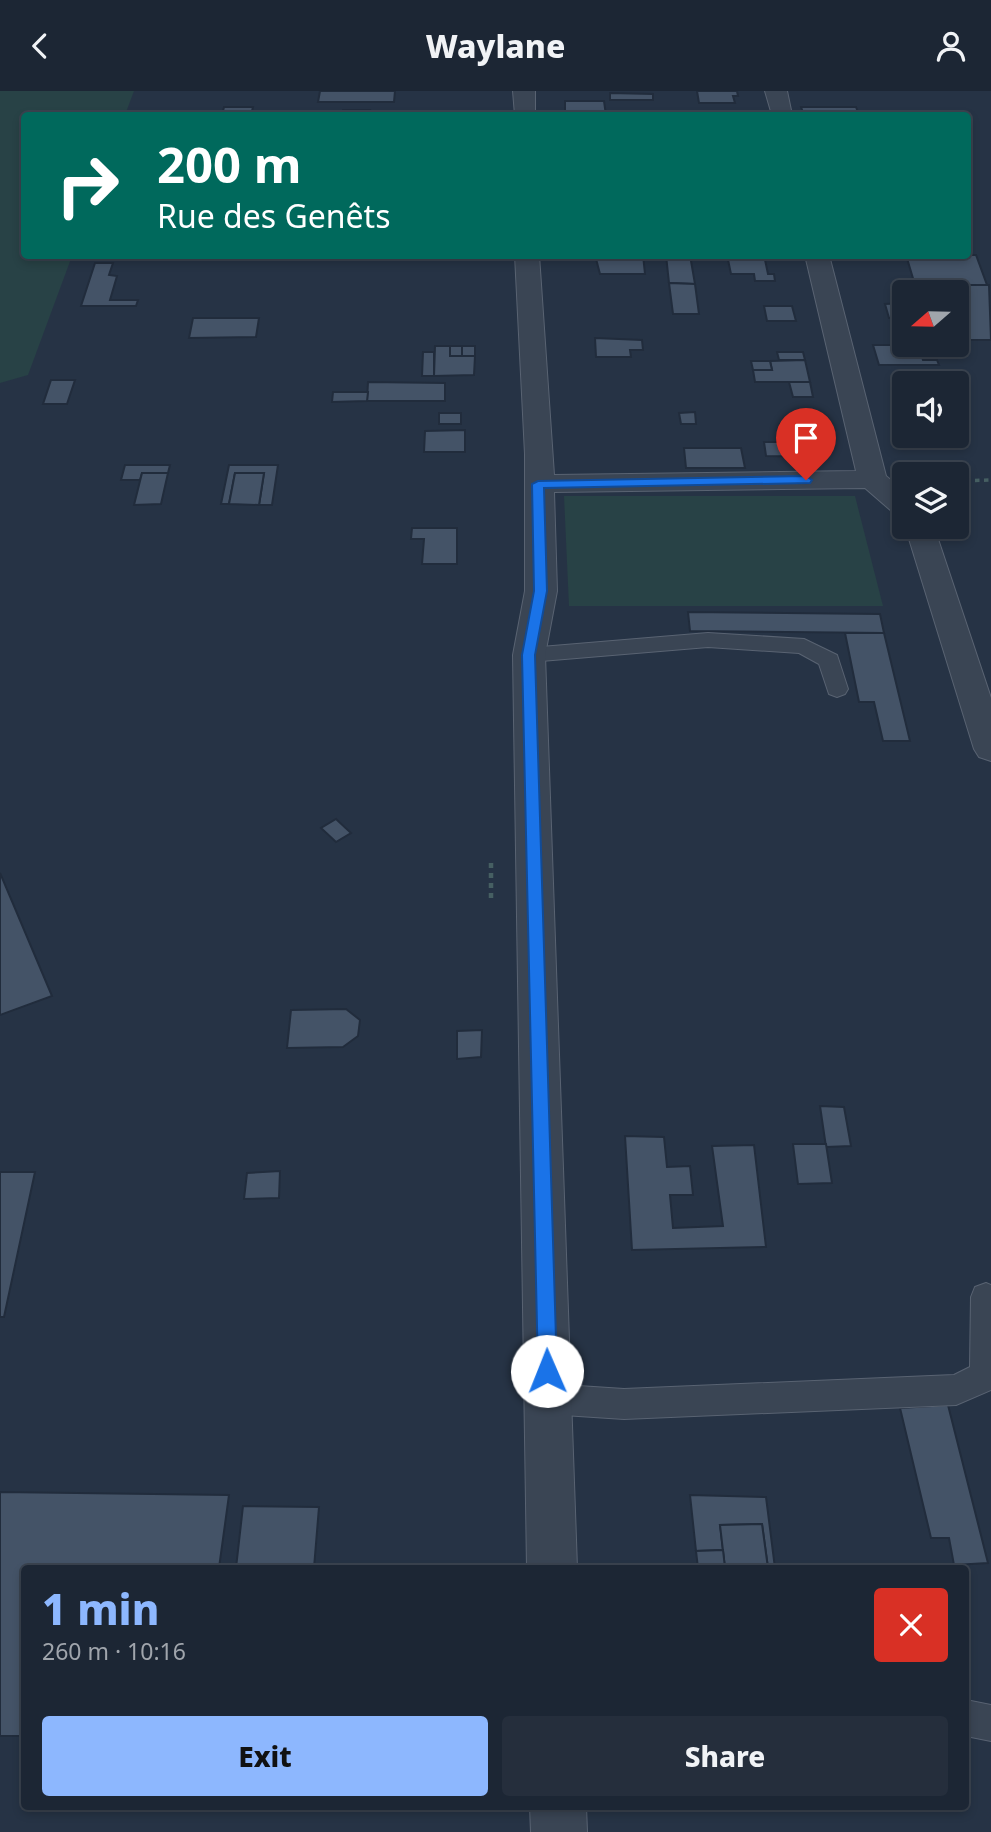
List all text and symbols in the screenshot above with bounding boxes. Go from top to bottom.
text: Waylane [426,24,565,67]
icon: back [21,27,59,65]
icon: person [932,27,970,65]
text: 200 m [157,131,302,197]
icon: right [42,140,133,231]
text: Rue des Genêts [157,194,390,237]
north arrow [892,280,970,357]
map controls [892,280,969,539]
button: sound [892,371,969,448]
pin [776,408,836,480]
icon: arrive [787,419,825,457]
button: layers [892,462,969,539]
position arrow [510,1334,584,1408]
text: 1 min [42,1580,159,1637]
button: close [874,1588,948,1662]
text: 260 m · 10:16 [42,1635,186,1667]
button: Exit [42,1716,488,1796]
button: Share [502,1716,948,1796]

